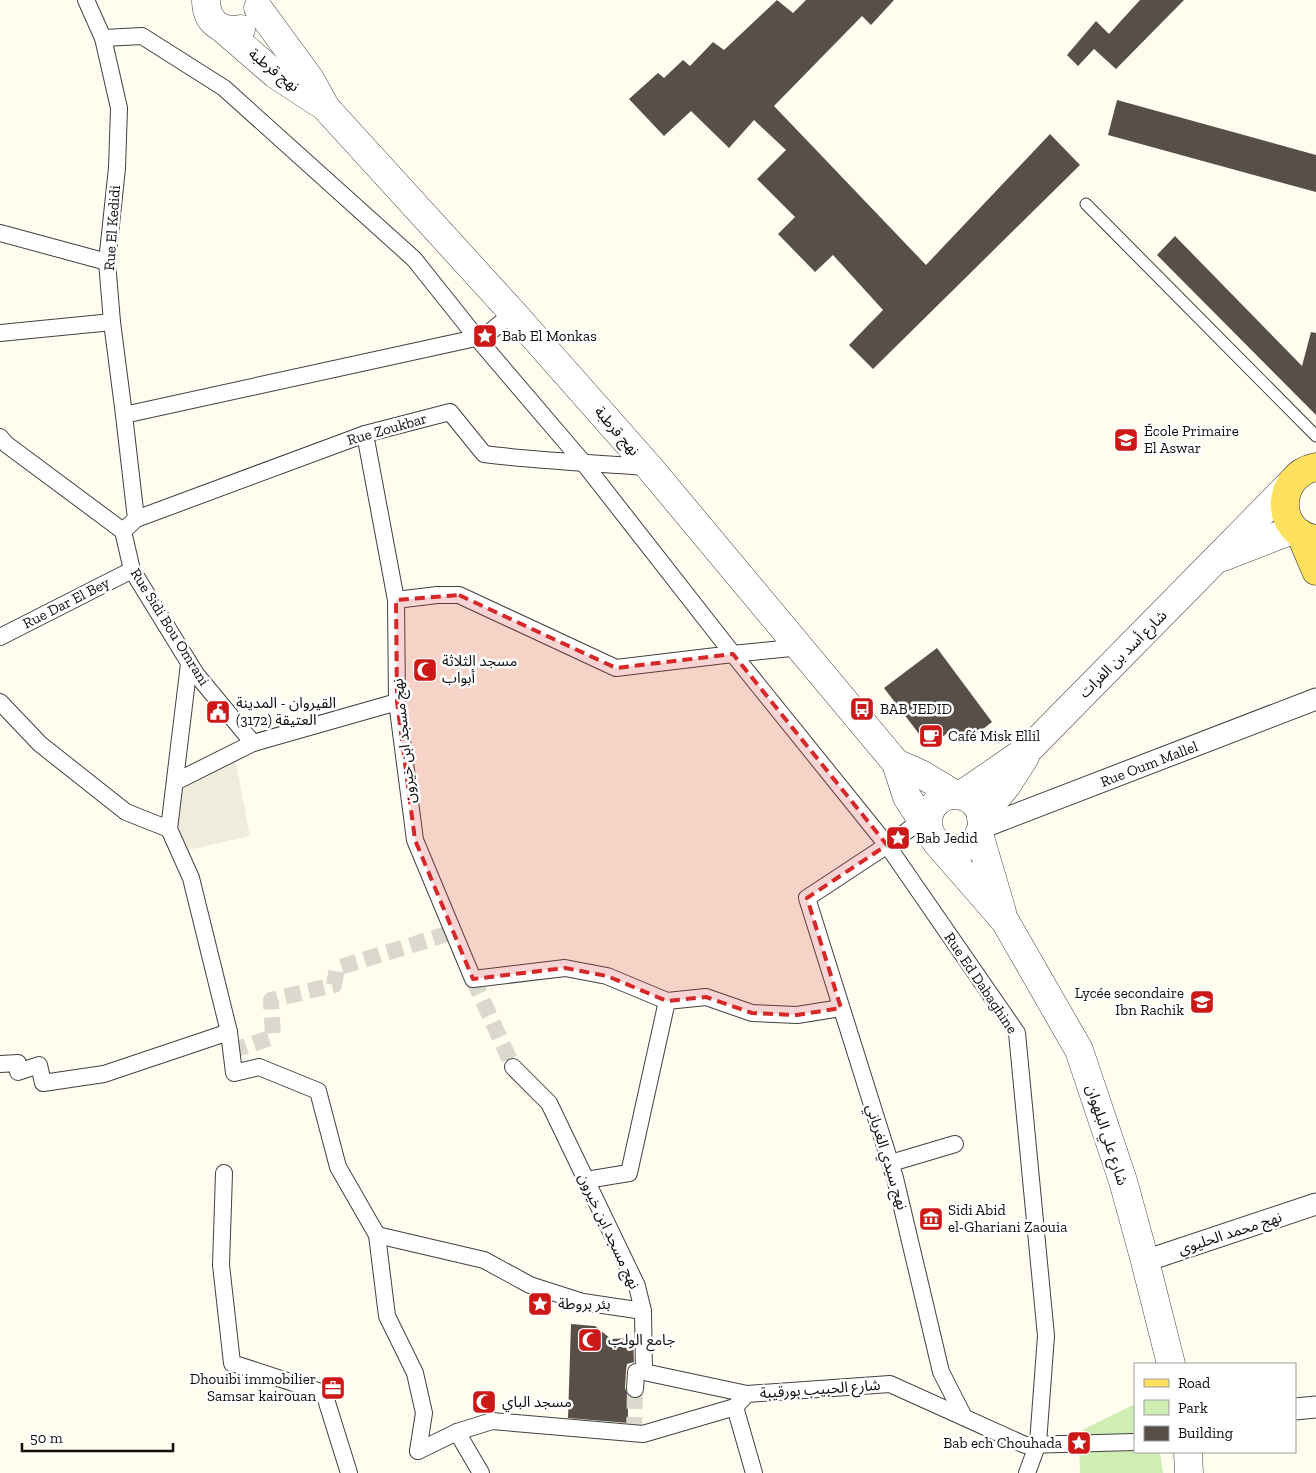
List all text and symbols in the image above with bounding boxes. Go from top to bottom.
street label: نهج قرطبة [243,45,303,98]
street label: Rue El Kedidi [100,185,124,271]
place icon: Bab El Monkas [472,323,498,349]
place label: Bab El Monkas [502,327,597,345]
street label: نهج قرطبة [588,403,643,461]
street label: Rue Zoukbar [345,409,429,449]
place label: École Primaire El Aswar [1144,422,1239,457]
school or university icon: École Primaire El Aswar [1113,427,1139,453]
street label: Rue Sidi Bou Omrani [127,565,213,689]
street label: Rue Dar El Bey [20,573,113,633]
street label: شارع أسد بن الفرات [1075,606,1173,704]
place label: مسجد الثلاثة أبواب [442,652,517,687]
mosque icon: مسجد الثلاثة أبواب [412,657,438,683]
street label: نهج مسجد ابن خيرون [388,677,423,804]
place label: القيروان - المدينة العتيقة (3172) [236,694,336,729]
bus stop icon: BAB JEDID [849,696,875,722]
public building icon: القيروان - المدينة العتيقة (3172) [205,699,231,725]
place label: BAB JEDID [880,700,952,718]
cafe icon: Café Misk Ellil [918,723,944,749]
place label: Café Misk Ellil [948,727,1040,745]
street label: Rue Oum Mallel [1098,737,1200,791]
place icon: Bab Jedid [885,825,911,851]
place label: Bab Jedid [916,829,978,847]
street label: Rue Ed Dabaghine [941,929,1021,1037]
place label: Lycée secondaire Ibn Rachik [1075,984,1184,1019]
school or university icon: Lycée secondaire Ibn Rachik [1189,989,1215,1015]
street label: شارع علي البلهوان [1079,1082,1132,1189]
street label: نهج سيدي الغرياني [859,1102,912,1213]
street label: نهج مسجد ابن خيرون [572,1170,644,1293]
place label: Sidi Abid el-Ghariani Zaouia [948,1201,1067,1236]
museum icon: Sidi Abid el-Ghariani Zaouia [918,1206,944,1232]
street label: نهج محمد الحليوي [1176,1208,1285,1261]
place icon: بئر بروطة [527,1291,553,1317]
place label: بئر بروطة [558,1295,611,1313]
mosque icon: جامع الولب [577,1327,603,1353]
place label: جامع الولب [608,1331,675,1352]
legend [1134,1363,1296,1453]
place label: Dhouibi immobilier Samsar kairouan [190,1370,316,1405]
text: Road [1178,1374,1211,1392]
office icon: Dhouibi immobilier Samsar kairouan [320,1375,346,1401]
street label: شارع الحبيب بورقيبة [759,1376,881,1405]
mosque icon: مسجد الباي [471,1389,497,1415]
place label: مسجد الباي [502,1393,572,1413]
text: Park [1178,1399,1208,1417]
scale bar [22,1420,174,1452]
text: Building [1178,1424,1233,1442]
text: 50 m [30,1429,63,1447]
place icon: Bab ech Chouhada [1066,1430,1092,1456]
place label: Bab ech Chouhada [943,1434,1062,1452]

